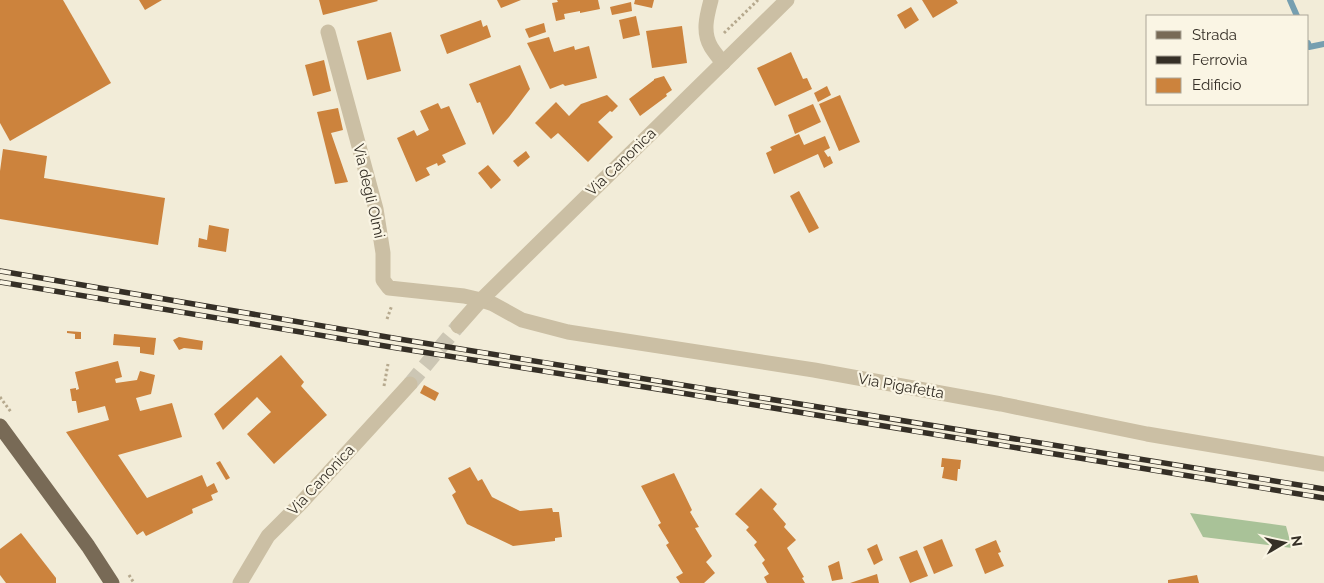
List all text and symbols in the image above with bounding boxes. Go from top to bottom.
legend [1146,15,1309,105]
text: Strada [1192,26,1237,44]
text: Ferrovia [1192,51,1248,69]
text: Edificio [1192,76,1242,94]
street label: Via Canonica [582,124,660,200]
street label: Via degli Olmi [349,142,389,240]
street label: Via Pigafetta [857,370,945,402]
street label: Via Canonica [284,441,358,519]
north arrow [1259,518,1309,568]
text: N [1288,534,1306,547]

